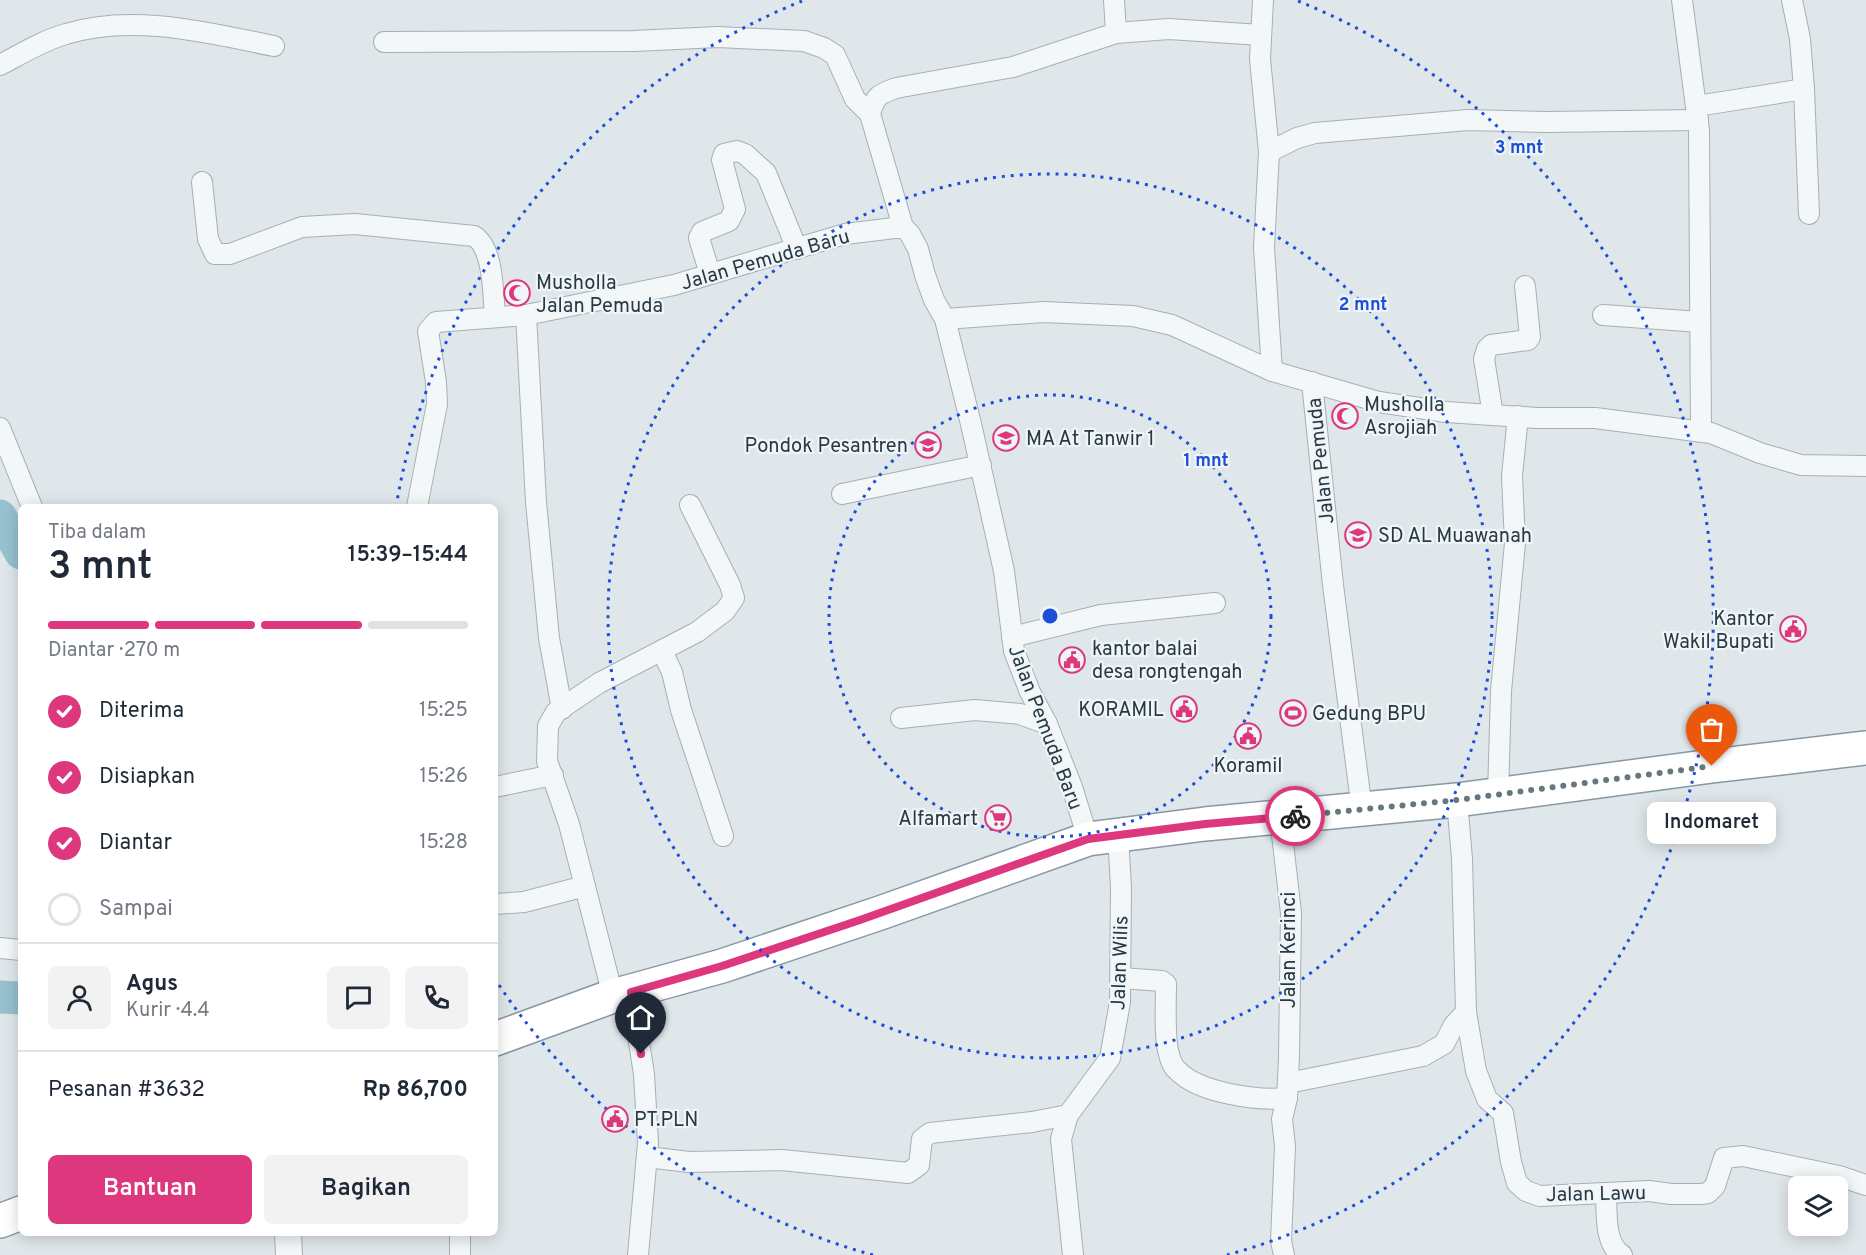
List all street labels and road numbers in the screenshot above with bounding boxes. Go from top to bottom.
street label: Jalan Pemuda Baru [678,224,853,297]
street label: Jalan Pemuda [1302,396,1342,525]
street label: Jalan Pemuda Baru [1001,642,1088,814]
street label: Jalan Kerinci [1277,892,1303,1008]
street label: Jalan Wilis [1106,915,1136,1011]
street label: Jalan Lawu [1546,1181,1646,1209]

